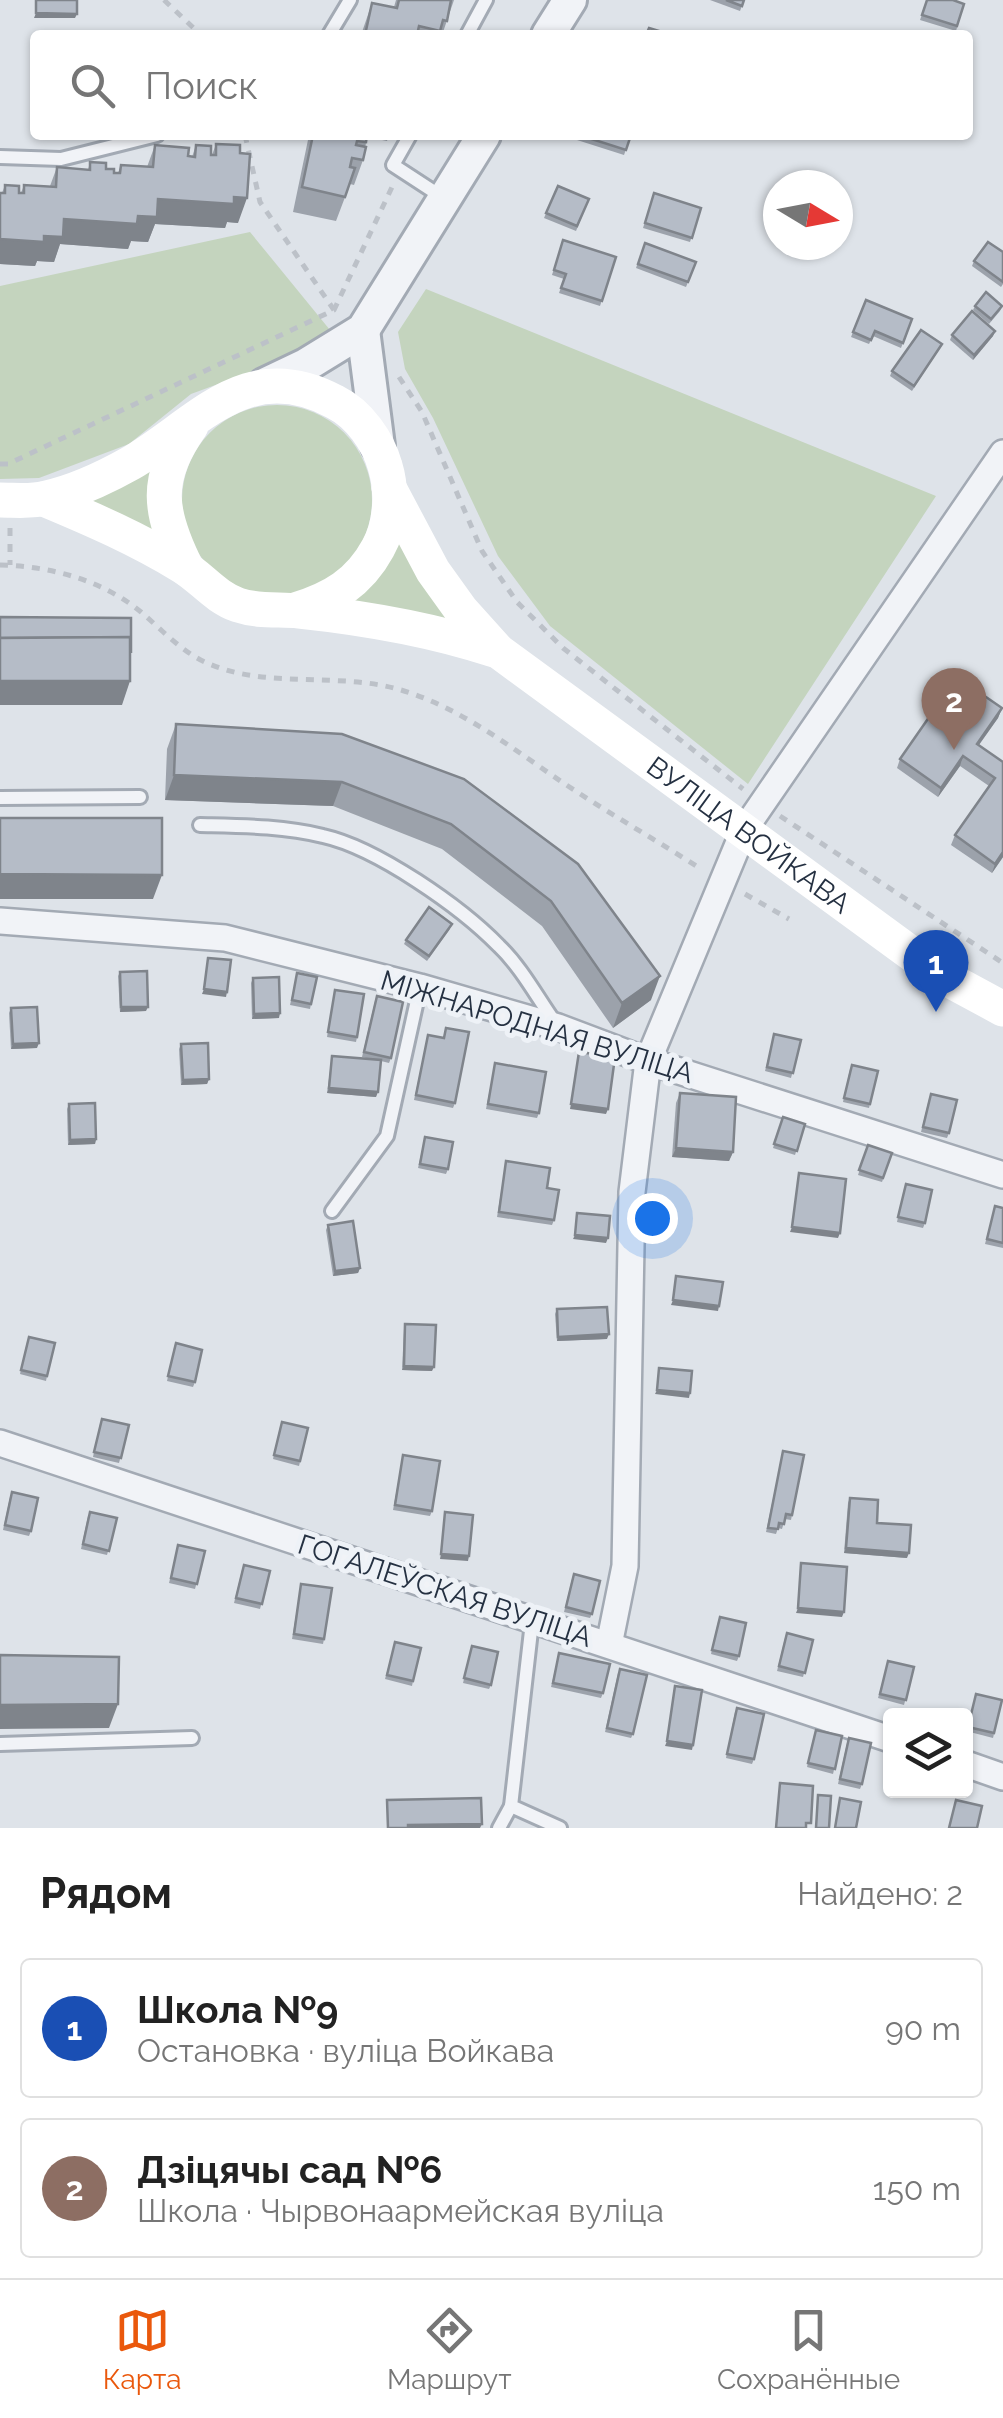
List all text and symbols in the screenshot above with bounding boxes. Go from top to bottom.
search box [30,30,973,140]
icon: search [65,58,120,113]
text: Поиск [145,63,258,108]
north arrow [763,170,853,260]
pin: 2 [922,668,986,750]
street label: ВУЛІЦА ВОЙКАВА [641,749,857,920]
pin: 1 [904,930,968,1012]
street label: МІЖНАРОДНАЯ ВУЛІЦА [377,964,697,1090]
your location [627,1193,678,1244]
street label: ГОГАЛЕЎСКАЯ ВУЛІЦА [294,1528,596,1654]
map controls [883,1708,973,1798]
button: layers [883,1708,973,1798]
text: Рядом [40,1869,172,1918]
text: Найдено: 2 [797,1875,963,1912]
text: Школа №9 [137,1987,338,2032]
text: 1 [67,2010,82,2047]
text: 90 m [885,2010,961,2047]
text: Остановка · вуліца Войкава [137,2032,554,2069]
text: Дзіцячы сад №6 [137,2147,442,2192]
text: 2 [65,2170,84,2207]
text: 150 m [873,2170,961,2207]
text: Школа · Чырвонаармейская вуліца [137,2192,664,2229]
tab: Карта [103,2303,182,2396]
tab: Маршрут [387,2303,512,2396]
tab: Сохранённые [717,2303,900,2396]

